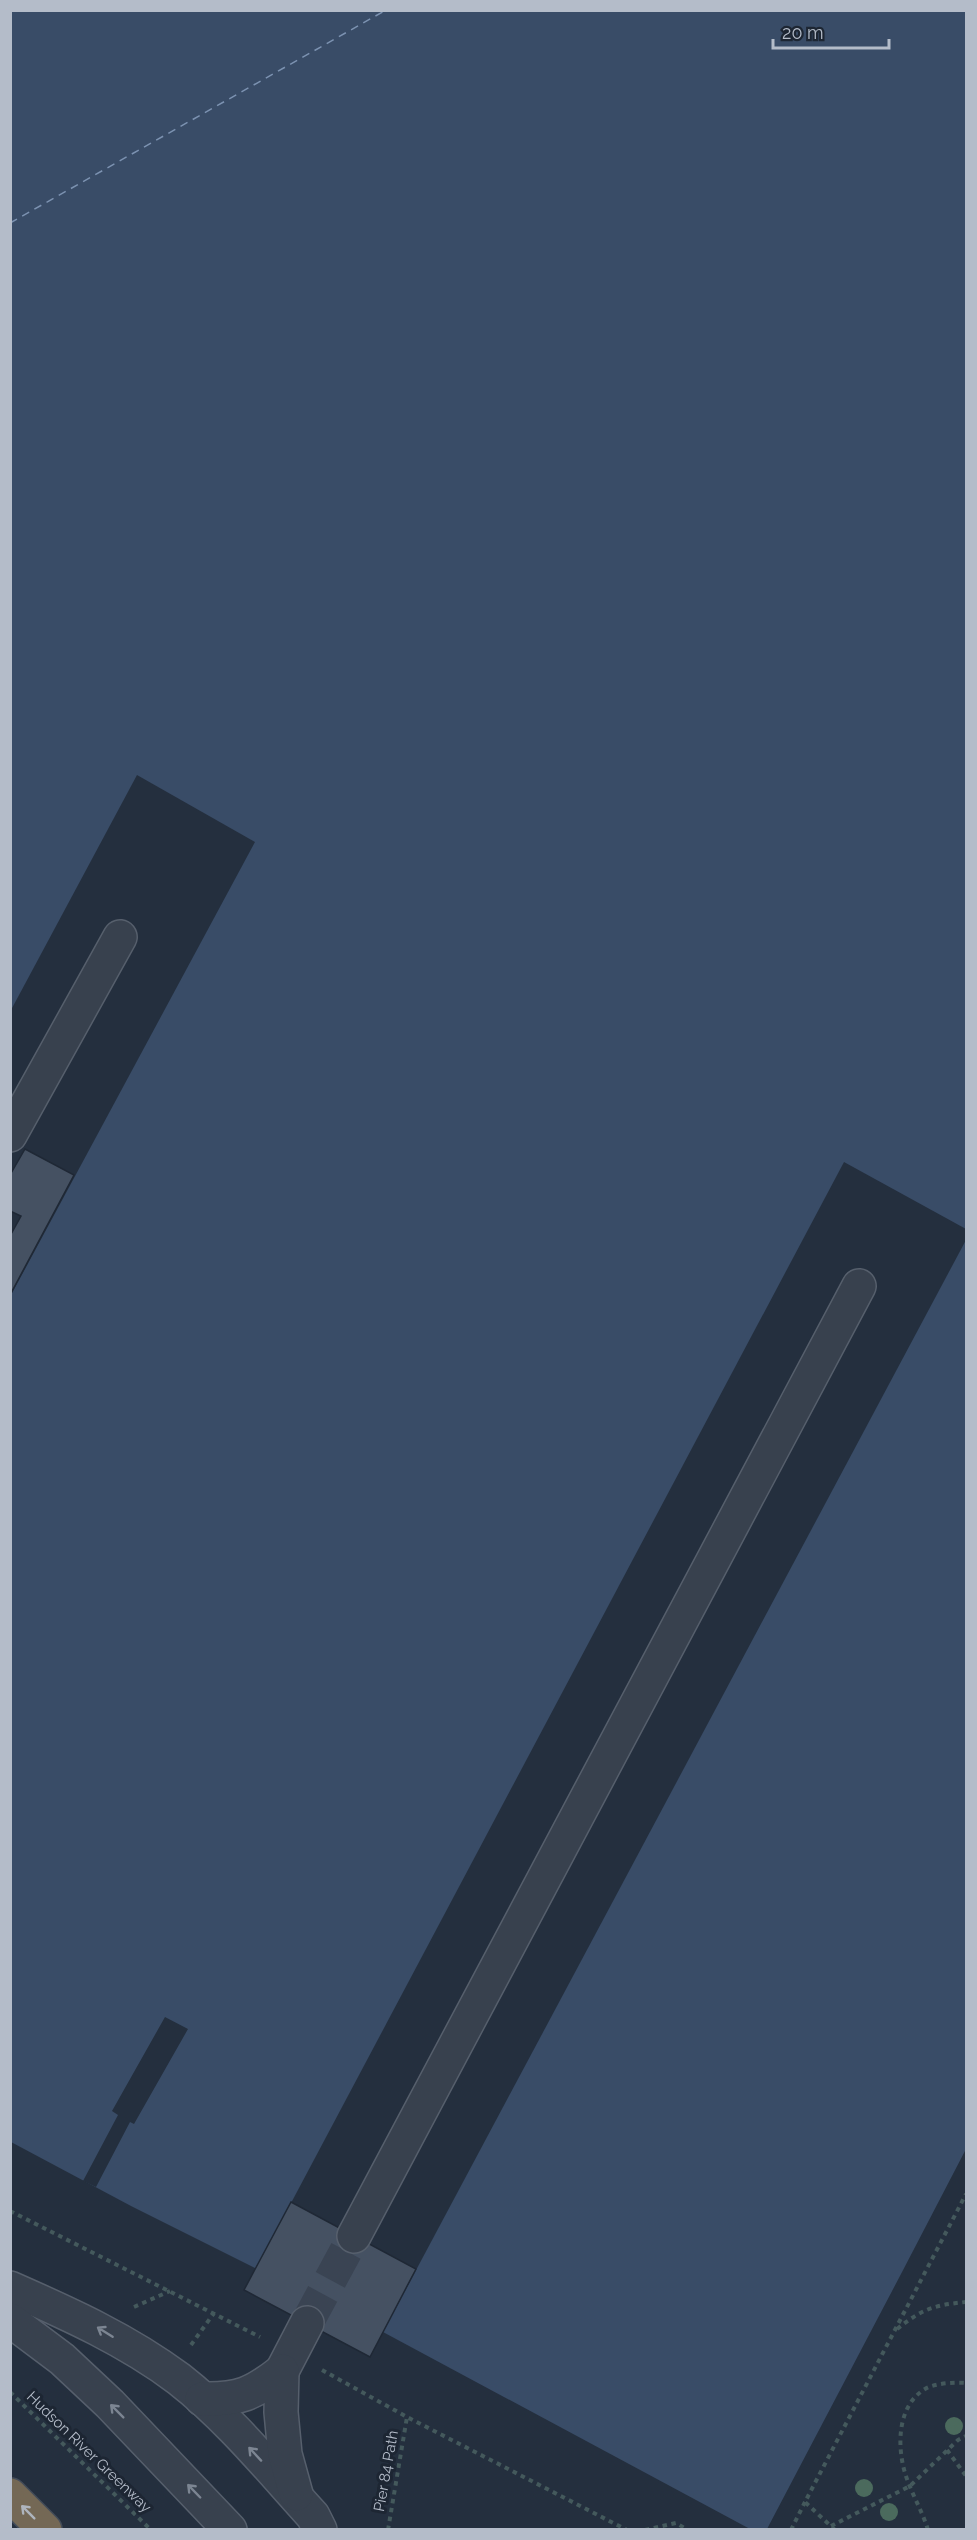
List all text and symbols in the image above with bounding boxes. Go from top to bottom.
scale bar [773,12,888,50]
text: 20 m [782,22,824,43]
one-way arrow [97,2325,114,2337]
street label: Hudson River Greenway [23,2388,155,2516]
one-way arrow [110,2404,125,2419]
street label: Pier 84 Path [370,2429,402,2513]
one-way arrow [248,2446,262,2461]
one-way arrow [188,2484,202,2499]
one-way arrow [21,2504,36,2519]

